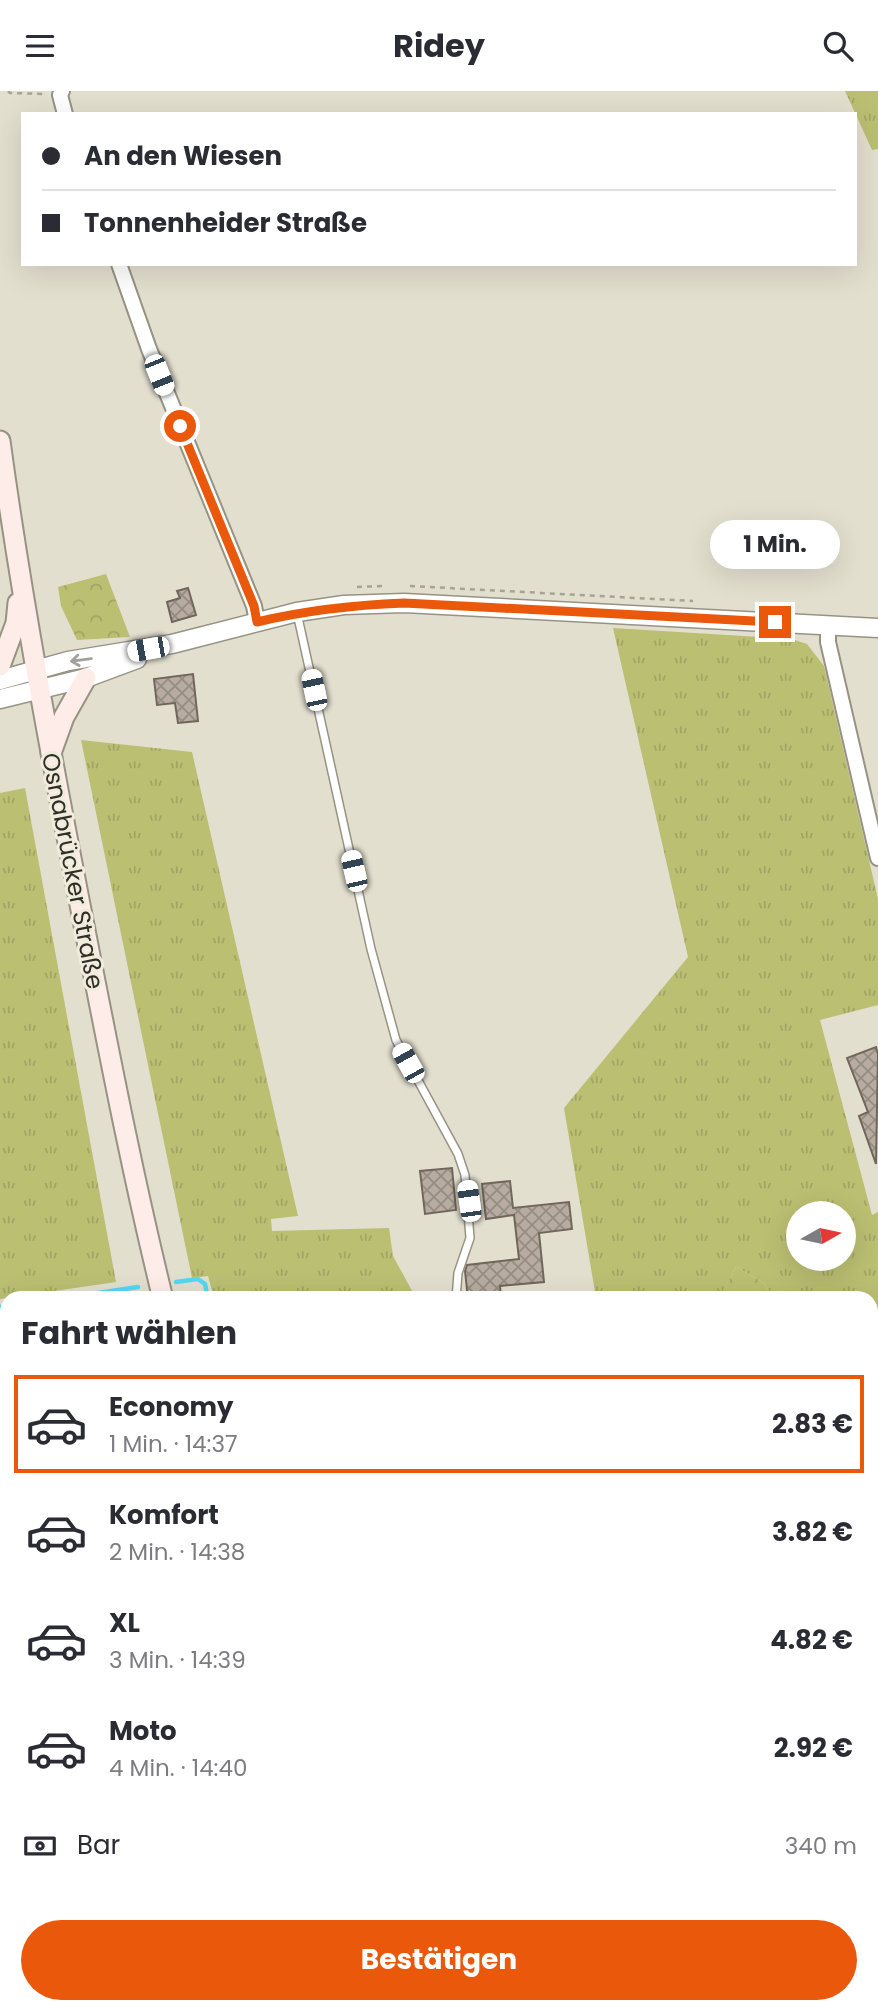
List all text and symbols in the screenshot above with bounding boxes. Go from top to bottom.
text: Ridey [393,23,485,68]
icon: menu [21,27,59,65]
icon: search [819,27,857,65]
text: An den Wiesen [84,138,282,174]
text: Tonnenheider Straße [84,205,367,241]
car [142,352,177,398]
route start [164,410,196,442]
callout: 1 Min. [710,521,840,569]
text: 1 Min. [743,528,807,560]
route end [759,606,791,638]
car [126,635,171,663]
one-way arrow [70,653,93,666]
car [300,667,329,713]
street label: Osnabrücker Straße [34,750,112,992]
car [340,848,369,894]
car [389,1040,428,1086]
car [456,1179,483,1223]
north arrow [786,1201,856,1271]
map controls [786,1201,856,1271]
text: Fahrt wählen [21,1310,237,1355]
text: Economy [109,1389,233,1425]
icon: car [25,1393,88,1456]
text: 2.83 € [772,1406,853,1442]
text: 1 Min. · 14:37 [109,1428,238,1460]
text: Komfort [109,1497,219,1533]
icon: car [25,1501,88,1564]
text: 3.82 € [772,1514,853,1550]
text: 2 Min. · 14:38 [109,1536,245,1568]
text: XL [109,1605,140,1641]
icon: car [25,1609,88,1672]
text: 4.82 € [770,1622,853,1658]
text: 3 Min. · 14:39 [109,1644,246,1676]
text: Moto [109,1713,177,1749]
icon: car [25,1717,88,1780]
text: 2.92 € [774,1730,853,1766]
text: 4 Min. · 14:40 [109,1752,247,1784]
icon: cash [21,1827,59,1865]
text: Bar [77,1827,120,1863]
text: 340 m [785,1830,857,1862]
button: Bestätigen [21,1920,857,2000]

